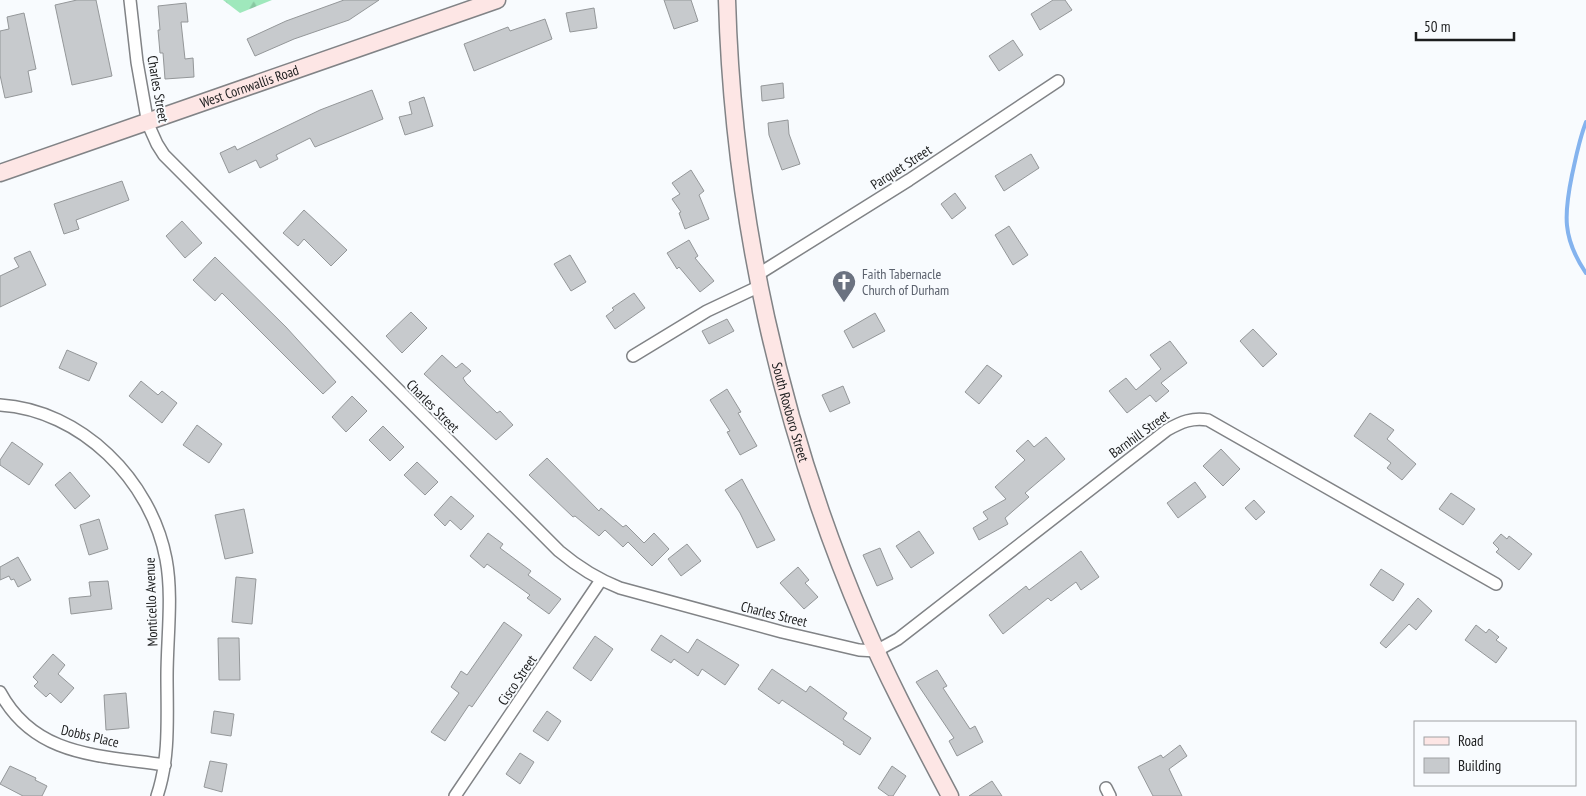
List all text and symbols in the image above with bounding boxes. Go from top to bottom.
scale bar [1416,10,1514,42]
text: 50 m [1424,17,1450,36]
street label: Charles Street [143,54,173,124]
street label: West Cornwallis Road [198,61,301,112]
street label: Parquet Street [867,141,935,193]
place label: Faith Tabernacle Church of Durham [862,265,949,299]
church icon: Faith Tabernacle Church of Durham [831,269,857,303]
street label: South Roxboro Street [768,360,813,464]
street label: Charles Street [403,376,463,436]
street label: Barnhill Street [1105,406,1173,462]
street label: Monticello Avenue [140,557,162,647]
street label: Charles Street [739,597,809,631]
street label: Cisco Street [494,651,540,709]
street label: Dobbs Place [59,721,121,751]
legend [1414,721,1576,786]
text: Road [1458,731,1484,750]
text: Building [1458,756,1501,775]

